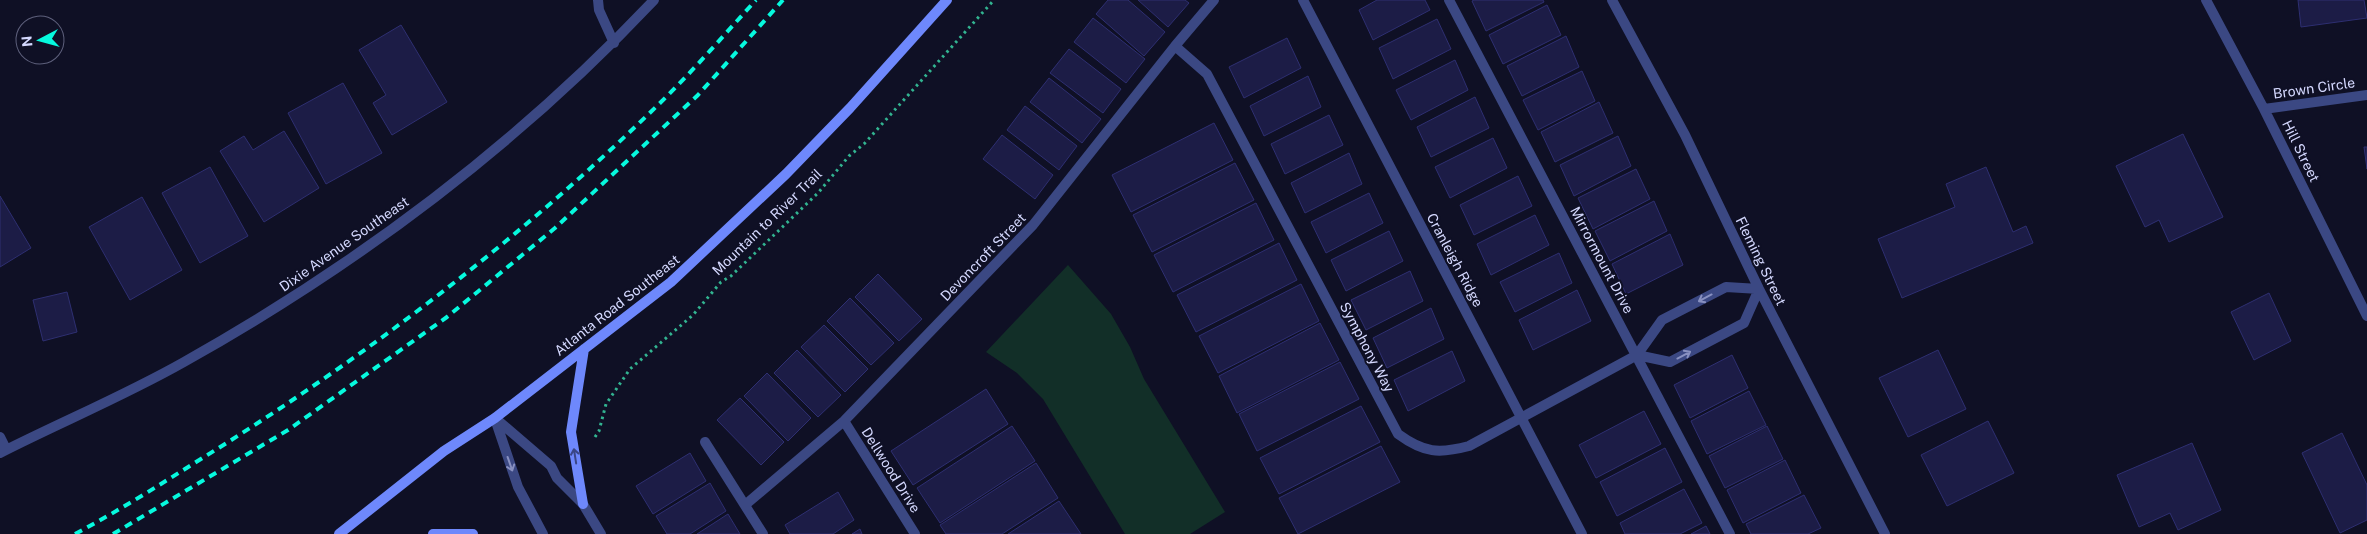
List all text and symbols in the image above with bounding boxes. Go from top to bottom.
north arrow [15,15,65,65]
text: N [19,35,36,48]
street label: Brown Circle [2272,74,2356,102]
street label: Hill Street [2279,117,2323,185]
street label: Mountain to River Trail [709,166,825,278]
street label: Dixie Avenue Southeast [276,193,412,295]
street label: Mirrormount Drive [1567,204,1637,316]
street label: Devoncroft Street [937,210,1029,304]
street label: Cranleigh Ridge [1424,210,1486,310]
street label: Fleming Street [1733,214,1789,308]
street label: Atlanta Road Southeast [551,251,683,359]
one-way arrow [1698,294,1713,303]
street label: Symphony Way [1337,299,1398,395]
one-way arrow [1676,350,1691,360]
street label: Dellwood Drive [858,424,924,516]
one-way arrow [570,449,580,465]
one-way arrow [506,456,515,471]

